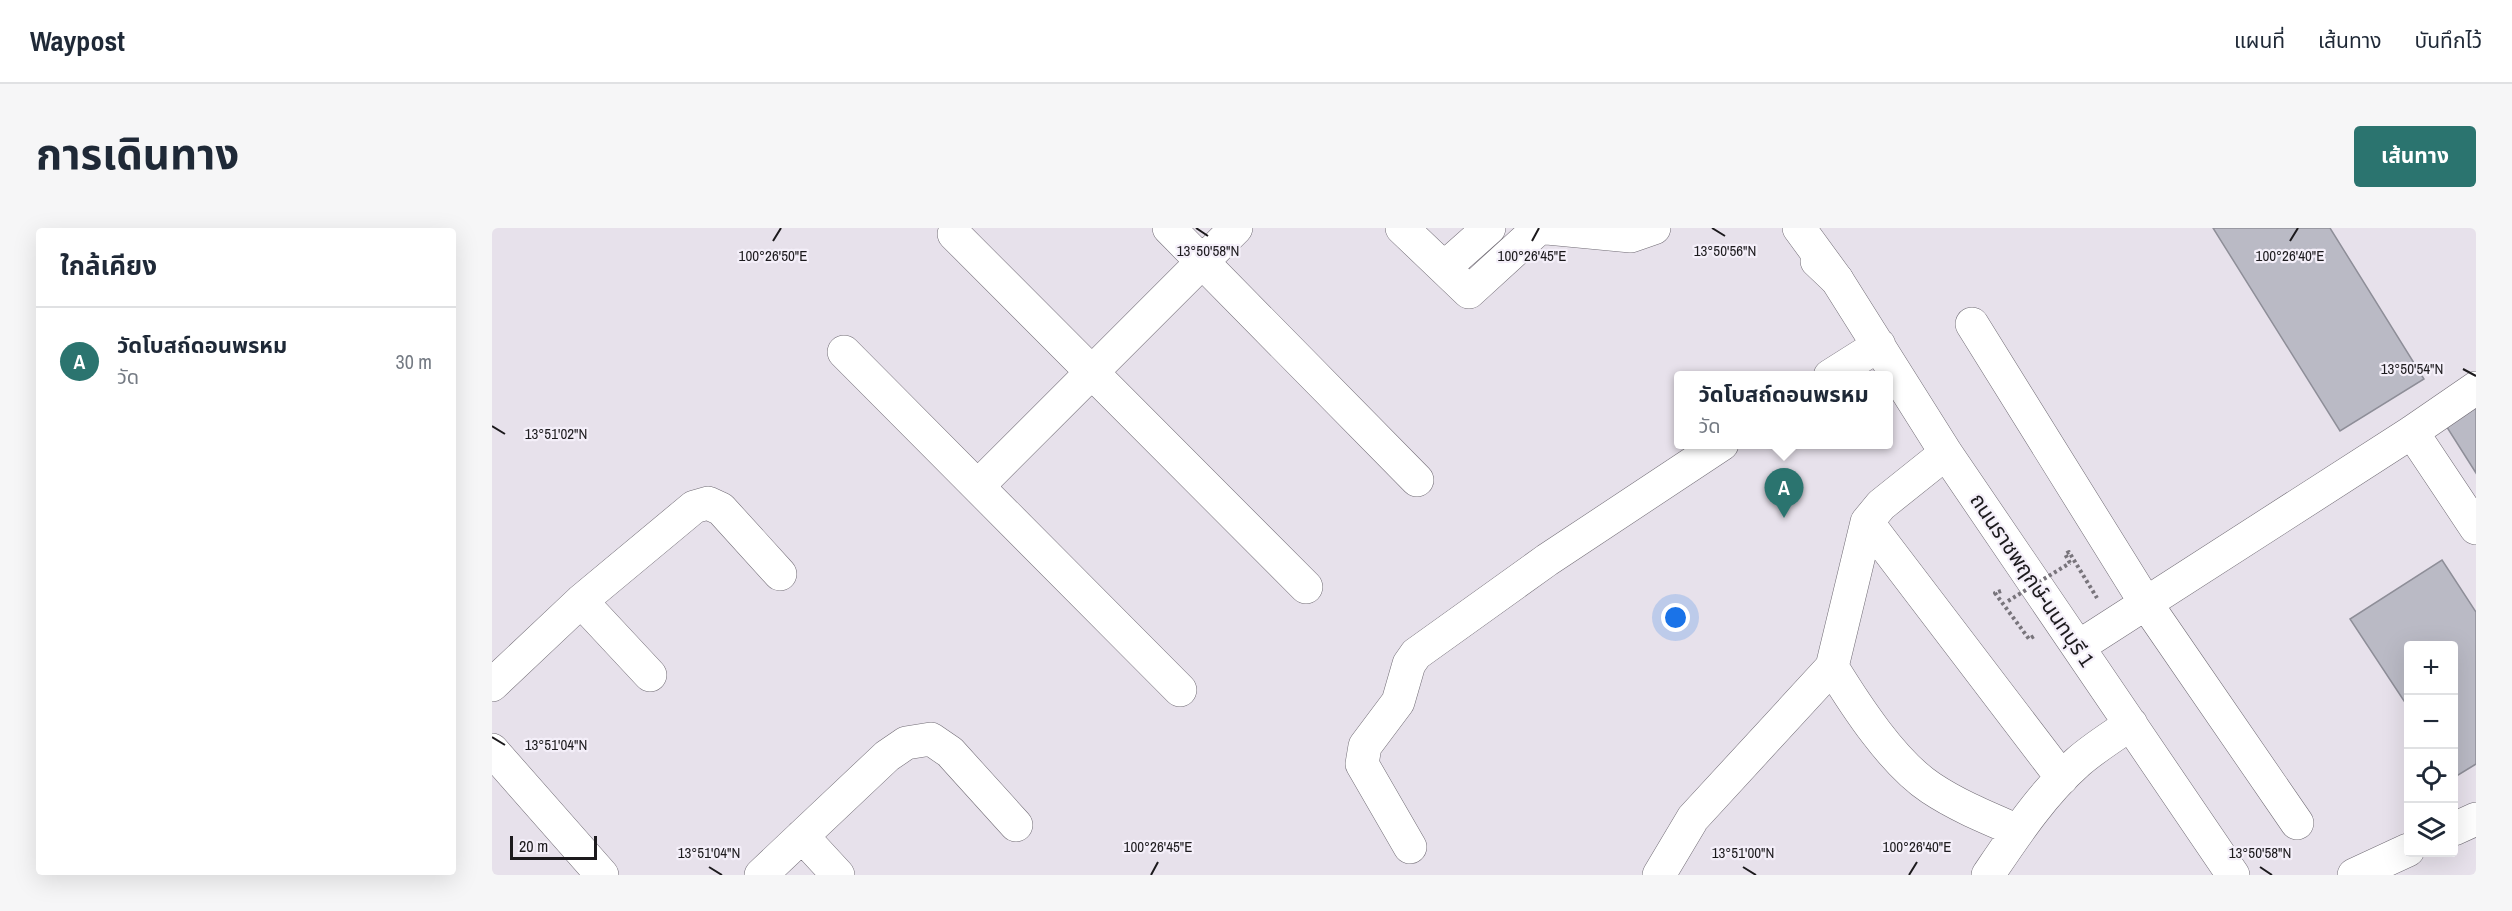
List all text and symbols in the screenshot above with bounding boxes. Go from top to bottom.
text: Waypost [30,22,125,60]
text: แผนที่ [2234,26,2285,55]
text: เส้นทาง [2318,26,2382,55]
text: บันทึกไว้ [2415,26,2482,55]
text: การเดินทาง [36,126,239,182]
button: เส้นทาง [2354,126,2476,187]
text: 13°50'58"N [1177,240,1239,261]
text: 13°50'56"N [1694,240,1756,261]
text: 100°26'50"E [739,245,807,266]
text: 100°26'45"E [1498,245,1566,266]
text: 100°26'40"E [2256,245,2324,266]
text: ใกล้เคียง [60,248,157,283]
text: วัดโบสถ์ดอนพรหม [117,330,287,360]
text: A [74,348,85,375]
text: 30 m [396,348,432,375]
text: 13°50'54"N [2381,358,2443,379]
text: วัด [117,363,139,390]
popup [1674,371,1893,449]
text: วัดโบสถ์ดอนพรหม [1698,379,1869,409]
text: วัด [1698,412,1721,439]
text: 13°51'02"N [525,423,587,444]
pin: A [1764,468,1804,518]
street label: ถนนราชพฤกษ์-นนทบุรี 1 [1963,487,2102,673]
your location [1661,603,1690,632]
map controls [2404,641,2458,857]
button: + [2404,641,2458,695]
button: − [2404,695,2458,749]
text: 13°51'04"N [525,734,587,755]
button: locate [2404,749,2458,803]
button: layers [2404,803,2458,857]
scale bar [510,833,597,860]
text: 20 m [519,835,548,857]
text: 100°26'45"E [1124,836,1192,857]
text: 100°26'40"E [1883,836,1951,857]
text: 13°51'04"N [678,842,740,863]
text: 13°51'00"N [1712,842,1774,863]
text: 13°50'58"N [2229,842,2291,863]

